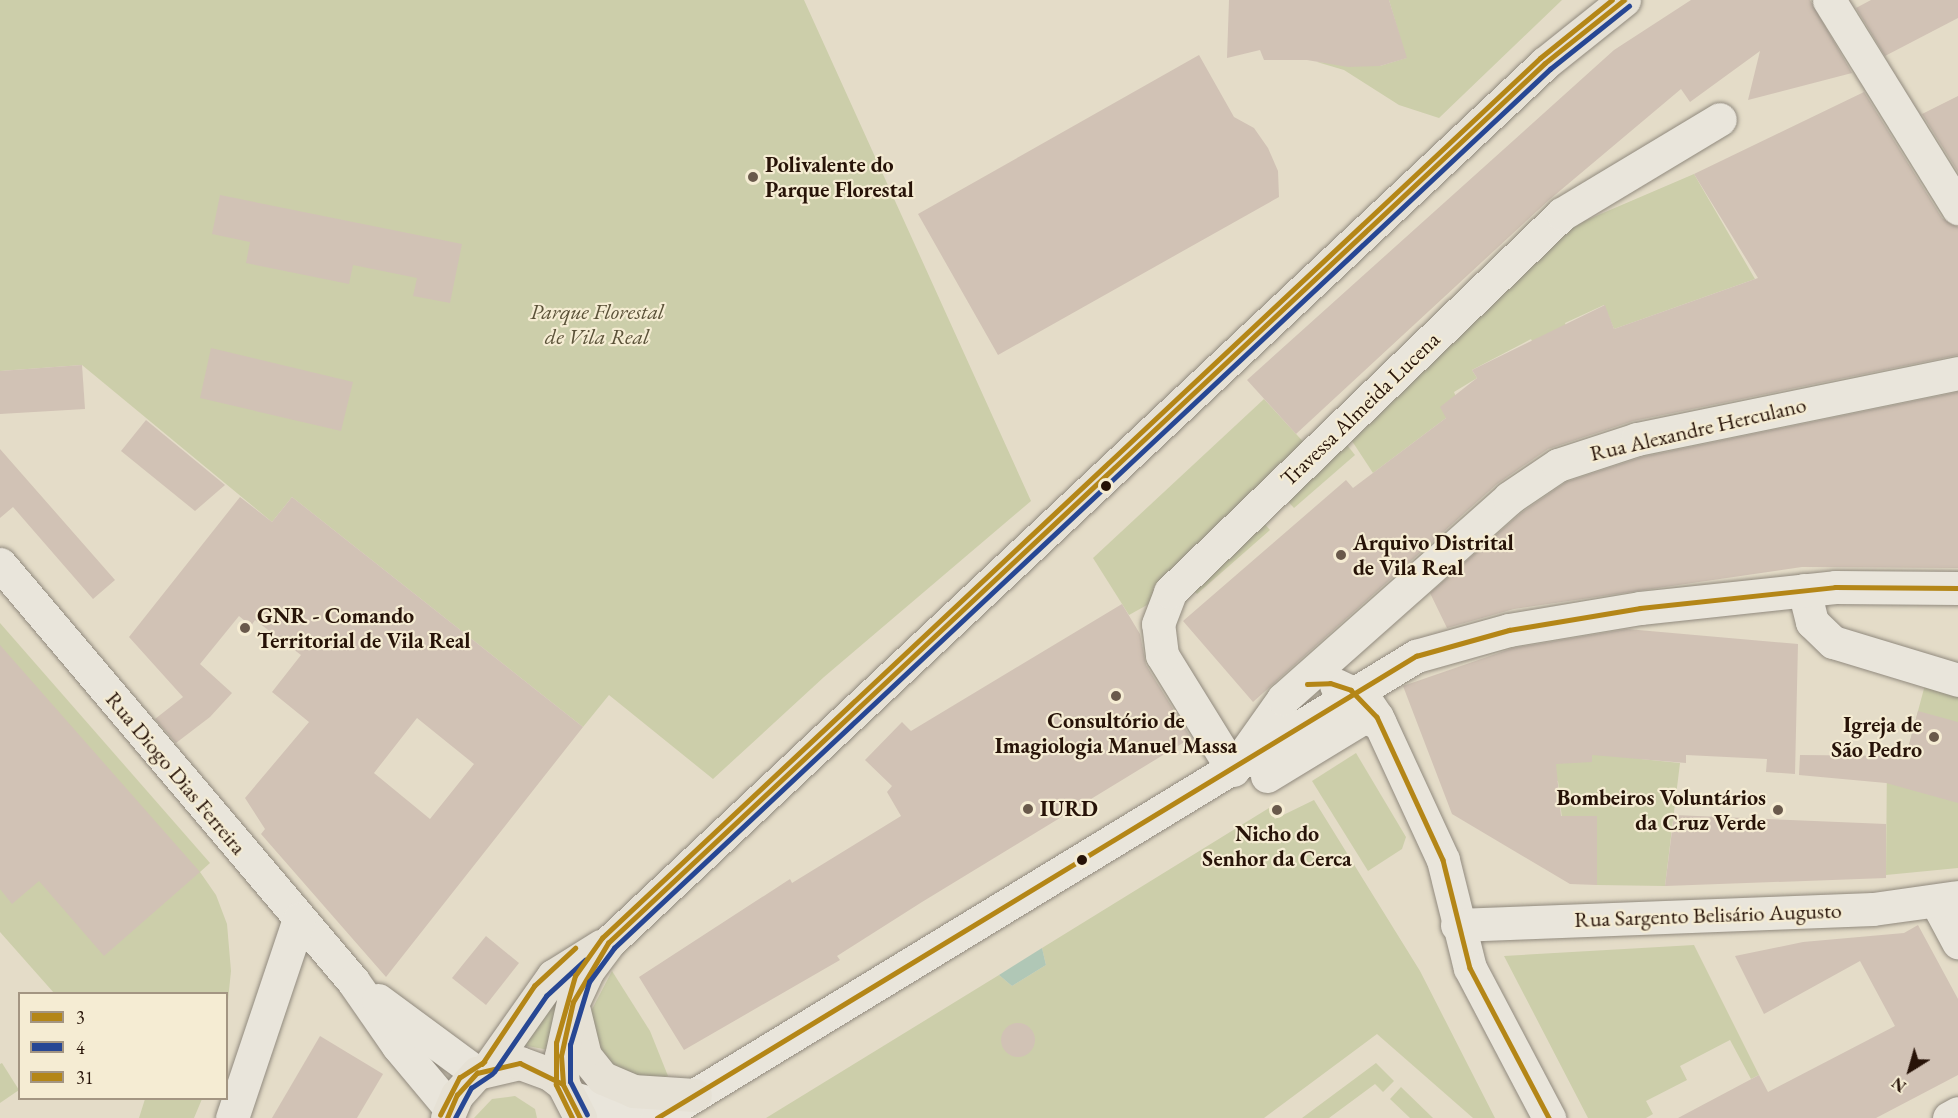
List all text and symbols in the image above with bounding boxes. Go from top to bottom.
place label: Polivalente do Parque Florestal [765,151,914,202]
marker: Polivalente do Parque Florestal [746,170,760,184]
park label: Parque Florestal de Vila Real [530,298,664,350]
street label: Travessa Almeida Lucena [1275,326,1445,492]
street label: Rua Alexandre Herculano [1587,391,1809,467]
unlabelled marker [1100,480,1112,492]
place label: Arquivo Distrital de Vila Real [1353,529,1514,580]
marker: Arquivo Distrital de Vila Real [1334,548,1348,562]
place label: GNR - Comando Territorial de Vila Real [257,602,471,654]
marker: GNR - Comando Territorial de Vila Real [238,621,252,635]
street label: Rua Diogo Dias Ferreira [100,686,252,860]
marker: Consultório de Imagiologia Manuel Massa [1107,687,1125,705]
place label: Consultório de Imagiologia Manuel Massa [995,707,1237,758]
place label: Igreja de São Pedro [1831,711,1922,762]
marker: Igreja de São Pedro [1927,730,1941,744]
place label: Bombeiros Voluntários da Cruz Verde [1557,784,1766,836]
place label: IURD [1040,796,1098,822]
marker: IURD [1021,802,1035,816]
marker: Nicho do Senhor da Cerca [1270,803,1284,817]
marker: Bombeiros Voluntários da Cruz Verde [1771,803,1785,817]
place label: Nicho do Senhor da Cerca [1202,820,1352,872]
unlabelled marker [1076,854,1088,866]
street label: Rua Sargento Belisário Augusto [1574,897,1842,933]
legend [18,992,228,1100]
text: 3 [76,1006,85,1029]
text: 4 [76,1036,85,1059]
north arrow [1880,1040,1940,1100]
text: 31 [76,1066,93,1089]
text: N [1887,1072,1910,1097]

